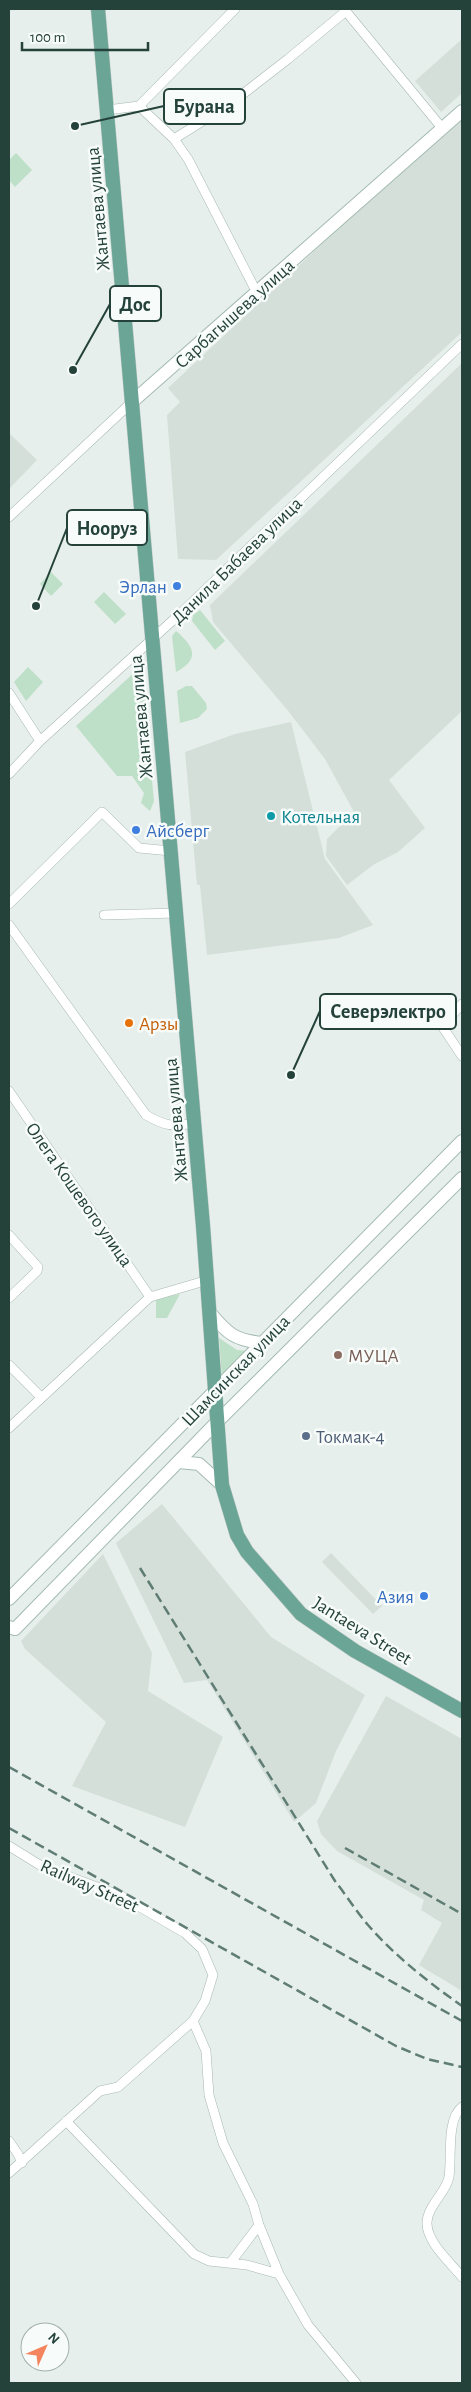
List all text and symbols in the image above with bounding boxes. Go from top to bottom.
scale bar [22,20,149,52]
text: 100 m [30,30,65,45]
callout: Бурана [164,89,245,124]
text: Бурана [173,97,235,117]
street label: Жантаева улица [84,146,113,271]
street label: Сарбагышева улица [172,256,298,372]
callout: Дос [110,286,161,321]
text: Дос [119,295,151,315]
street label: Данила Бабаева улица [168,494,306,628]
callout: Нооруз [67,510,147,545]
text: Нооруз [77,519,137,539]
place label: Эрлан [119,578,167,597]
marker: Эрлан [171,580,183,592]
street label: Жантаева улица [127,654,156,779]
place label: Котельная [281,808,360,827]
marker: Котельная [265,810,277,822]
place label: Айсберг [146,822,209,841]
marker: Айсберг [130,824,142,836]
callout: Северэлектро [320,994,456,1029]
text: Северэлектро [330,1002,446,1022]
place label: Арзы [139,1015,179,1034]
marker: Арзы [123,1017,135,1029]
street label: Жантаева улица [162,1057,191,1182]
street label: Олега Кошевого улица [22,1119,136,1271]
street label: Шамсинская улица [178,1311,294,1430]
place label: МУЦА [348,1347,399,1366]
marker: МУЦА [332,1349,344,1361]
place label: Токмак-4 [316,1428,385,1447]
marker: Токмак-4 [300,1430,312,1442]
place label: Азия [377,1588,414,1607]
marker: Азия [418,1590,430,1602]
street label: Jantaeva Street [310,1594,415,1669]
street label: Railway Street [37,1856,141,1916]
north arrow [20,2322,70,2372]
text: N [45,2330,62,2347]

